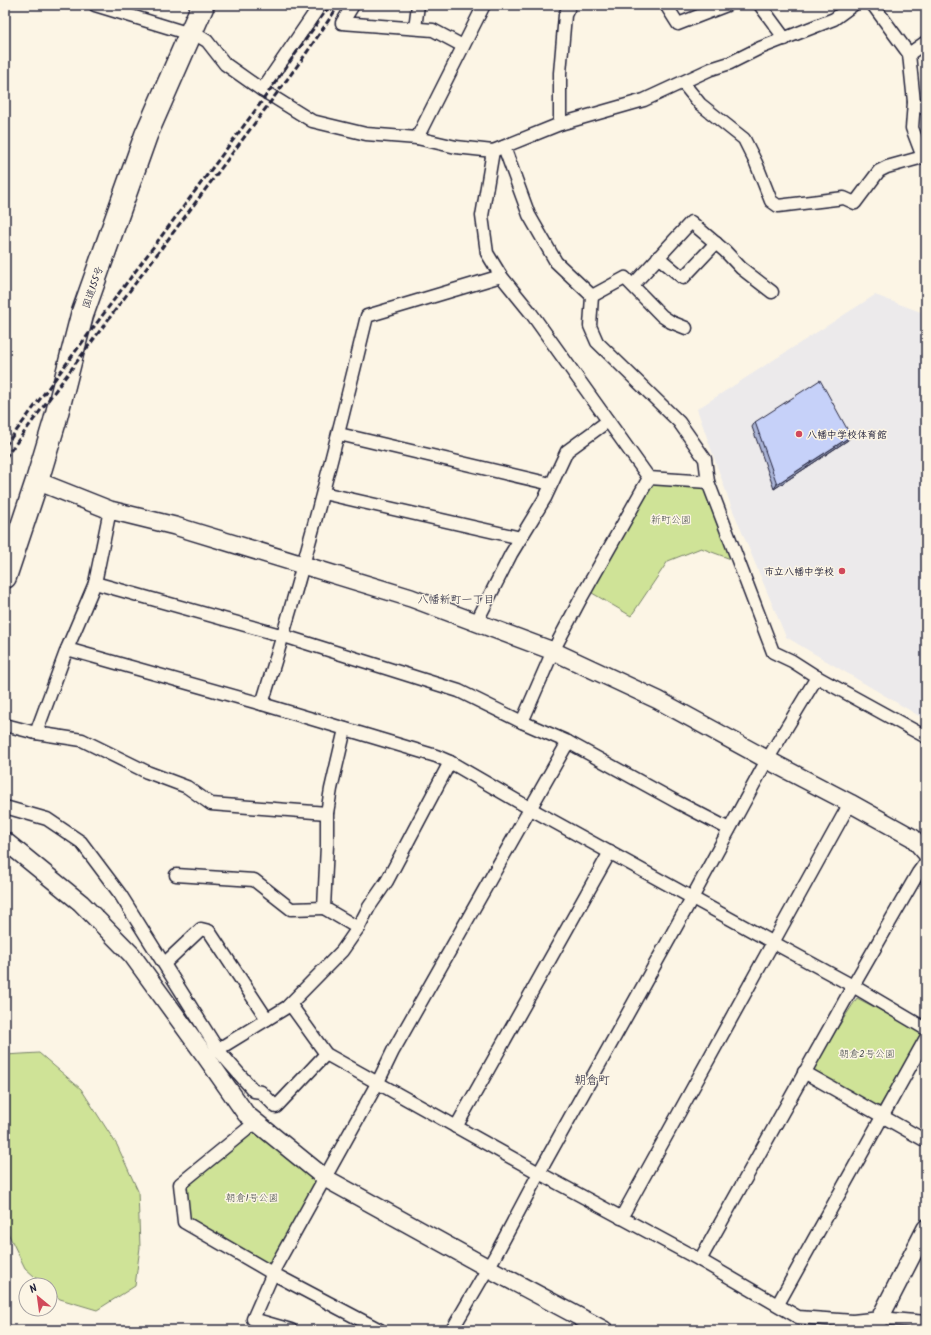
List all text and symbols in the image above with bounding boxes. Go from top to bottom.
street label: 国道155号 [78,264,108,311]
place label: 八幡中学校体育館 [807,427,887,443]
marker: 八幡中学校体育館 [794,429,804,439]
park label: 新町公園 [651,512,691,528]
place label: 市立八幡中学校 [764,564,834,580]
marker: 市立八幡中学校 [837,566,847,576]
district label: 八幡新町一丁目 [418,591,495,609]
park label: 朝倉2号公園 [839,1046,895,1062]
district label: 朝倉町 [574,1071,610,1090]
park label: 朝倉1号公園 [225,1190,279,1206]
north arrow [18,1277,58,1317]
text: N [26,1280,41,1299]

